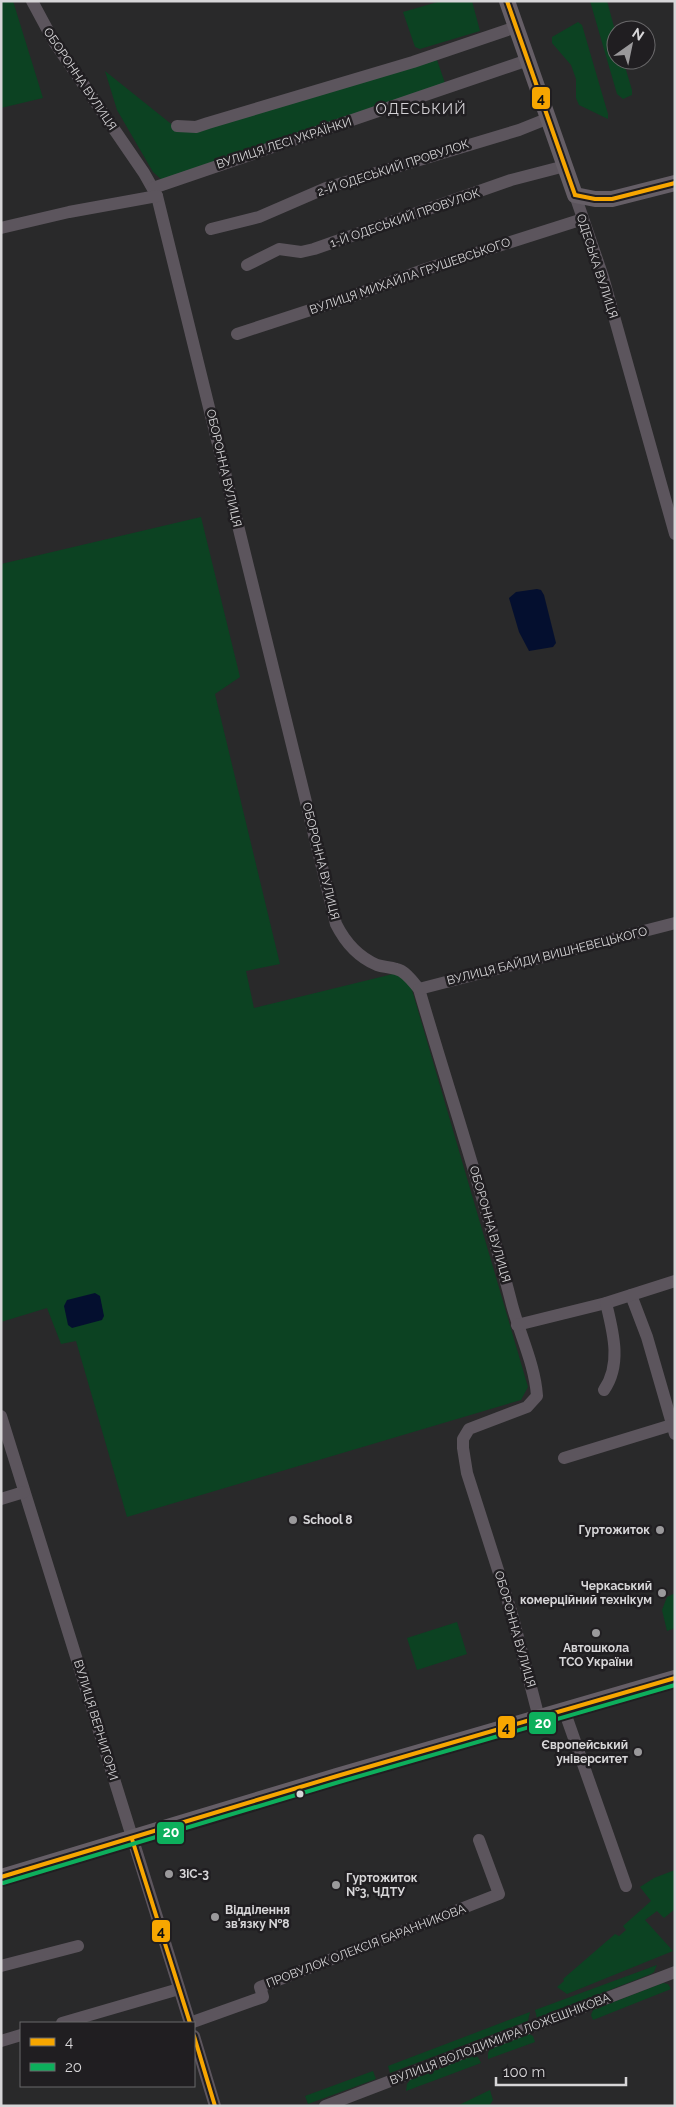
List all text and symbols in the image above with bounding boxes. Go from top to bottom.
north arrow [606,20,656,70]
text: N [629,24,647,44]
street label: ОБОРОННА ВУЛИЦЯ [41,25,119,133]
line badge: 4 [531,86,551,110]
text: 4 [537,90,545,106]
district label: ОДЕСЬКИЙ [375,100,467,118]
street label: ВУЛИЦЯ ЛЕСІ УКРАЇНКИ [215,114,353,172]
street label: 2-Й ОДЕСЬКИЙ ПРОВУЛОК [315,137,471,199]
street label: 1-Й ОДЕСЬКИЙ ПРОВУЛОК [328,186,482,250]
street label: ОДЕСЬКА ВУЛИЦЯ [574,212,620,320]
street label: ВУЛИЦЯ МИХАЙЛА ГРУШЕВСЬКОГО [308,235,512,317]
street label: ОБОРОННА ВУЛИЦЯ [204,408,244,528]
street label: ОБОРОННА ВУЛИЦЯ [300,801,342,921]
street label: ВУЛИЦЯ БАЙДИ ВИШНЕВЕЦЬКОГО [445,924,649,988]
street label: ОБОРОННА ВУЛИЦЯ [467,1164,513,1284]
place label: School 8 [303,1513,353,1527]
marker: School 8 [287,1514,299,1526]
place label: Гуртожиток [578,1523,650,1537]
marker: Гуртожиток [654,1524,666,1536]
street label: ОБОРОННА ВУЛИЦЯ [492,1569,538,1689]
place label: Черкаський комерційний технікум [520,1579,652,1607]
marker: Черкаський комерційний технікум [656,1587,668,1599]
marker: Автошкола ТСО України [590,1627,602,1639]
place label: Автошкола ТСО України [559,1641,633,1669]
street label: ВУЛИЦЯ ВЕРНИГОРИ [71,1658,121,1782]
line badge: 20 [528,1711,557,1735]
line badge: 4 [497,1715,516,1739]
text: 20 [535,1715,551,1731]
text: 4 [502,1719,510,1735]
place label: Європейський університет [541,1738,628,1766]
marker: Європейський університет [632,1746,644,1758]
unlabelled marker [295,1789,305,1799]
line badge: 20 [156,1821,185,1845]
text: 20 [163,1824,179,1840]
place label: ЗіС-3 [179,1867,209,1881]
marker: ЗіС-3 [163,1868,175,1880]
place label: Гуртожиток №3, ЧДТУ [346,1871,418,1899]
marker: Гуртожиток №3, ЧДТУ [330,1879,342,1891]
street label: ПРОВУЛОК ОЛЕКСІЯ БАРАННИКОВА [264,1901,468,1991]
place label: Відділення зв'язку №8 [225,1903,290,1931]
marker: Відділення зв'язку №8 [209,1911,221,1923]
line badge: 4 [151,1919,171,1943]
text: 4 [157,1923,165,1939]
street label: ВУЛИЦЯ ВОЛОДИМИРА ЛОЖЕШНІКОВА [388,1990,612,2088]
legend [20,2022,195,2087]
text: 4 [65,2033,73,2051]
scale bar [496,2054,626,2086]
text: 20 [65,2058,82,2076]
text: 100 m [503,2063,545,2081]

